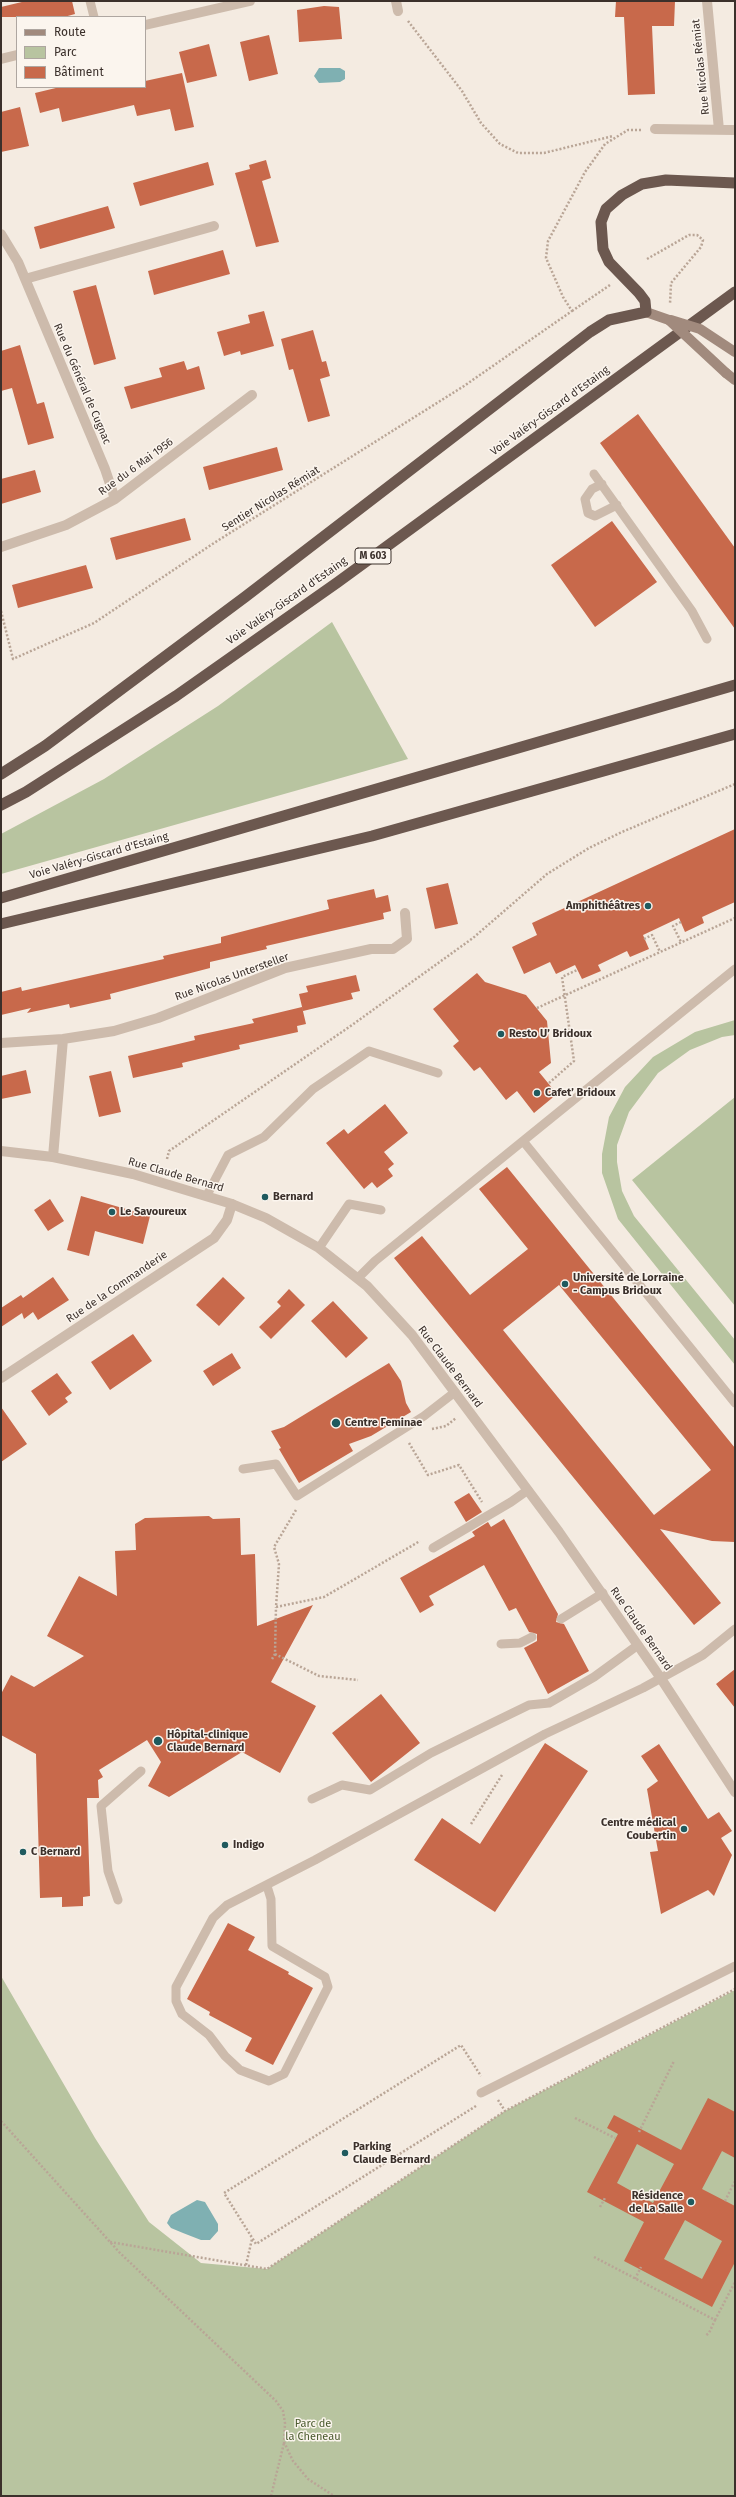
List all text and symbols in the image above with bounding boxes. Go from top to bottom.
legend [16,16,146,88]
street label: Rue Nicolas Rémiat [689,19,713,115]
text: Route [54,25,86,39]
text: Parc [54,45,77,59]
text: Bâtiment [54,65,104,79]
street label: Rue du Général de Cugnac [50,321,114,447]
street label: Voie Valéry-Giscard d'Estaing [488,363,612,459]
street label: Rue du 6 Mai 1956 [96,435,176,499]
street label: Sentier Nicolas Rémiat [220,464,322,534]
road number: M 603 [355,548,391,564]
street label: Voie Valéry-Giscard d'Estaing [224,554,350,648]
street label: Voie Valéry-Giscard d'Estaing [28,830,170,882]
place label: Amphithéâtres [566,899,640,913]
marker: Amphithéâtres [643,901,653,911]
street label: Rue Nicolas Untersteller [173,950,291,1004]
place label: Resto U’ Bridoux [509,1027,592,1041]
marker: Resto U’ Bridoux [496,1029,506,1039]
place label: Cafet’ Bridoux [545,1086,616,1100]
marker: Cafet’ Bridoux [532,1088,542,1098]
street label: Rue Claude Bernard [127,1155,225,1195]
place label: Bernard [273,1190,313,1204]
marker: Bernard [260,1192,270,1202]
place label: Le Savoureux [120,1205,187,1219]
marker: Le Savoureux [107,1207,117,1217]
street label: Rue de la Commanderie [64,1248,170,1326]
place label: Université de Lorraine - Campus Bridoux [573,1271,684,1297]
marker: Université de Lorraine - Campus Bridoux [560,1279,570,1289]
street label: Rue Claude Bernard [415,1324,485,1410]
place label: Centre Feminae [345,1416,422,1430]
marker: Centre Feminae [330,1417,342,1429]
street label: Rue Claude Bernard [607,1585,675,1673]
place label: Hôpital-clinique Claude Bernard [167,1728,248,1754]
marker: Hôpital-clinique Claude Bernard [152,1735,164,1747]
place label: Centre médical Coubertin [601,1816,676,1842]
marker: Centre médical Coubertin [679,1824,689,1834]
place label: Indigo [233,1838,265,1852]
marker: Indigo [220,1840,230,1850]
place label: C Bernard [31,1845,80,1859]
marker: C Bernard [18,1847,28,1857]
place label: Parking Claude Bernard [353,2140,430,2166]
marker: Parking Claude Bernard [340,2148,350,2158]
place label: Résidence de La Salle [629,2189,683,2215]
marker: Résidence de La Salle [686,2197,696,2207]
park label: Parc de la Cheneau [285,2417,341,2443]

